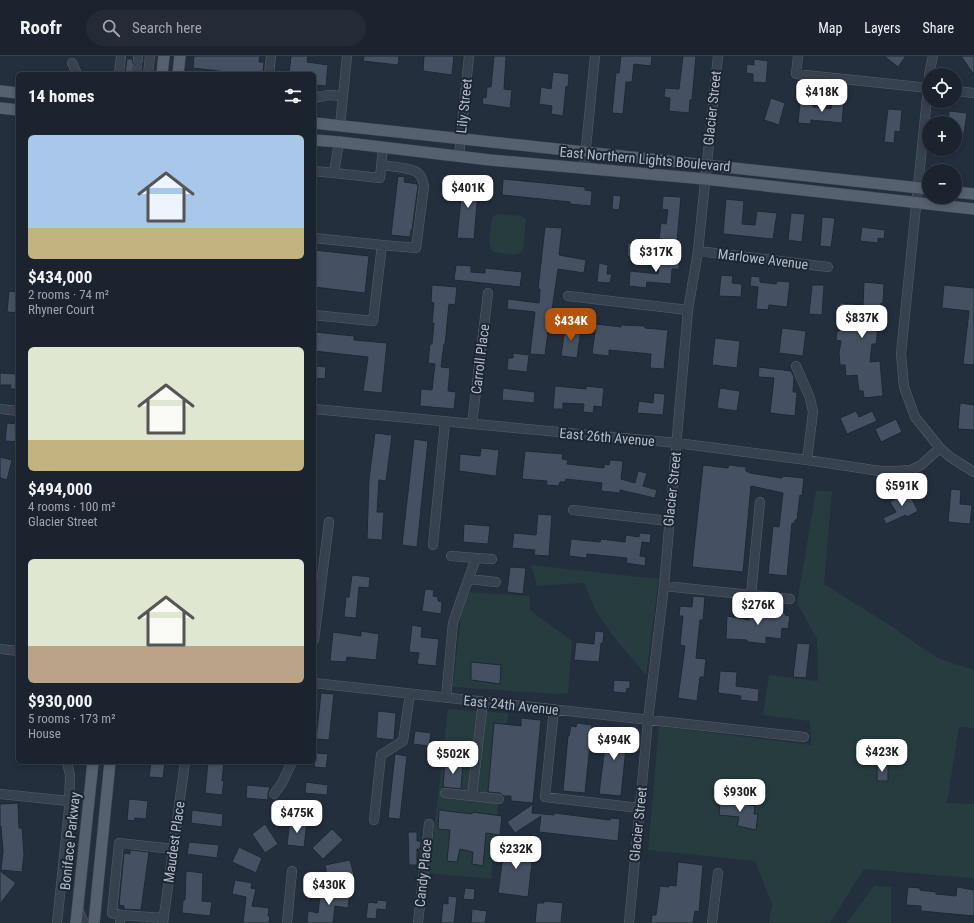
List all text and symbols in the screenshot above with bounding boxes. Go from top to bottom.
search box [86,10,366,46]
text: Roofr [20,16,62,39]
icon: search [100,17,122,39]
text: Search here [132,19,202,37]
text: Map [818,20,842,36]
text: Layers [864,20,901,36]
text: Share [923,20,954,36]
map controls [922,68,962,204]
button: locate [922,68,962,108]
street label: Glacier Street [700,70,724,146]
street label: Lily Street [453,78,475,134]
pin: $418K [794,79,850,113]
text: $418K [805,84,839,99]
icon: filters [282,85,304,107]
text: 14 homes [28,86,94,106]
button: + [922,116,962,156]
street label: East Northern Lights Boulevard [559,144,731,174]
icon: home [130,161,202,233]
button: − [922,164,962,204]
pin: $401K [440,175,496,209]
text: $401K [451,180,485,195]
pin: $317K [628,239,684,273]
text: $317K [639,244,673,259]
street label: Marlowe Avenue [717,246,810,273]
text: $434,000 [28,267,92,287]
text: 2 rooms · 74 m² [28,287,109,302]
text: Rhyner Court [28,302,94,317]
pin: $837K [834,305,890,339]
pin: $434K [543,308,599,342]
text: $837K [845,310,879,325]
text: $434K [554,313,588,328]
street label: Carroll Place [468,323,492,395]
icon: home [130,373,202,445]
street label: East 26th Avenue [559,425,656,449]
street label: Glacier Street [660,451,684,527]
pin: $591K [874,473,930,507]
text: $591K [885,478,919,493]
text: $494,000 [28,479,92,499]
text: 4 rooms · 100 m² [28,499,115,514]
text: Glacier Street [28,514,97,529]
icon: home [130,585,202,657]
pin: $276K [730,592,786,626]
text: $276K [741,597,775,612]
text: $930,000 [28,691,92,711]
street label: East 24th Avenue [463,692,560,718]
text: 5 rooms · 173 m² [28,711,115,726]
text: House [28,726,61,741]
pin: $494K [586,727,642,761]
text: $494K [597,732,631,747]
pin: $423K [854,739,910,773]
pin: $502K [425,741,481,775]
text: $423K [865,744,899,759]
text: $502K [436,746,470,761]
pin: $930K [712,779,768,813]
text: $930K [723,784,757,799]
street label: Glacier Street [626,786,650,862]
street label: Boniface Parkway [57,791,83,891]
street label: Maudest Place [160,800,188,884]
pin: $475K [269,800,325,834]
text: $475K [280,805,314,820]
pin: $232K [488,836,544,870]
street label: Candy Place [411,838,435,908]
text: $232K [499,841,533,856]
pin: $430K [301,872,357,906]
text: $430K [312,877,346,892]

